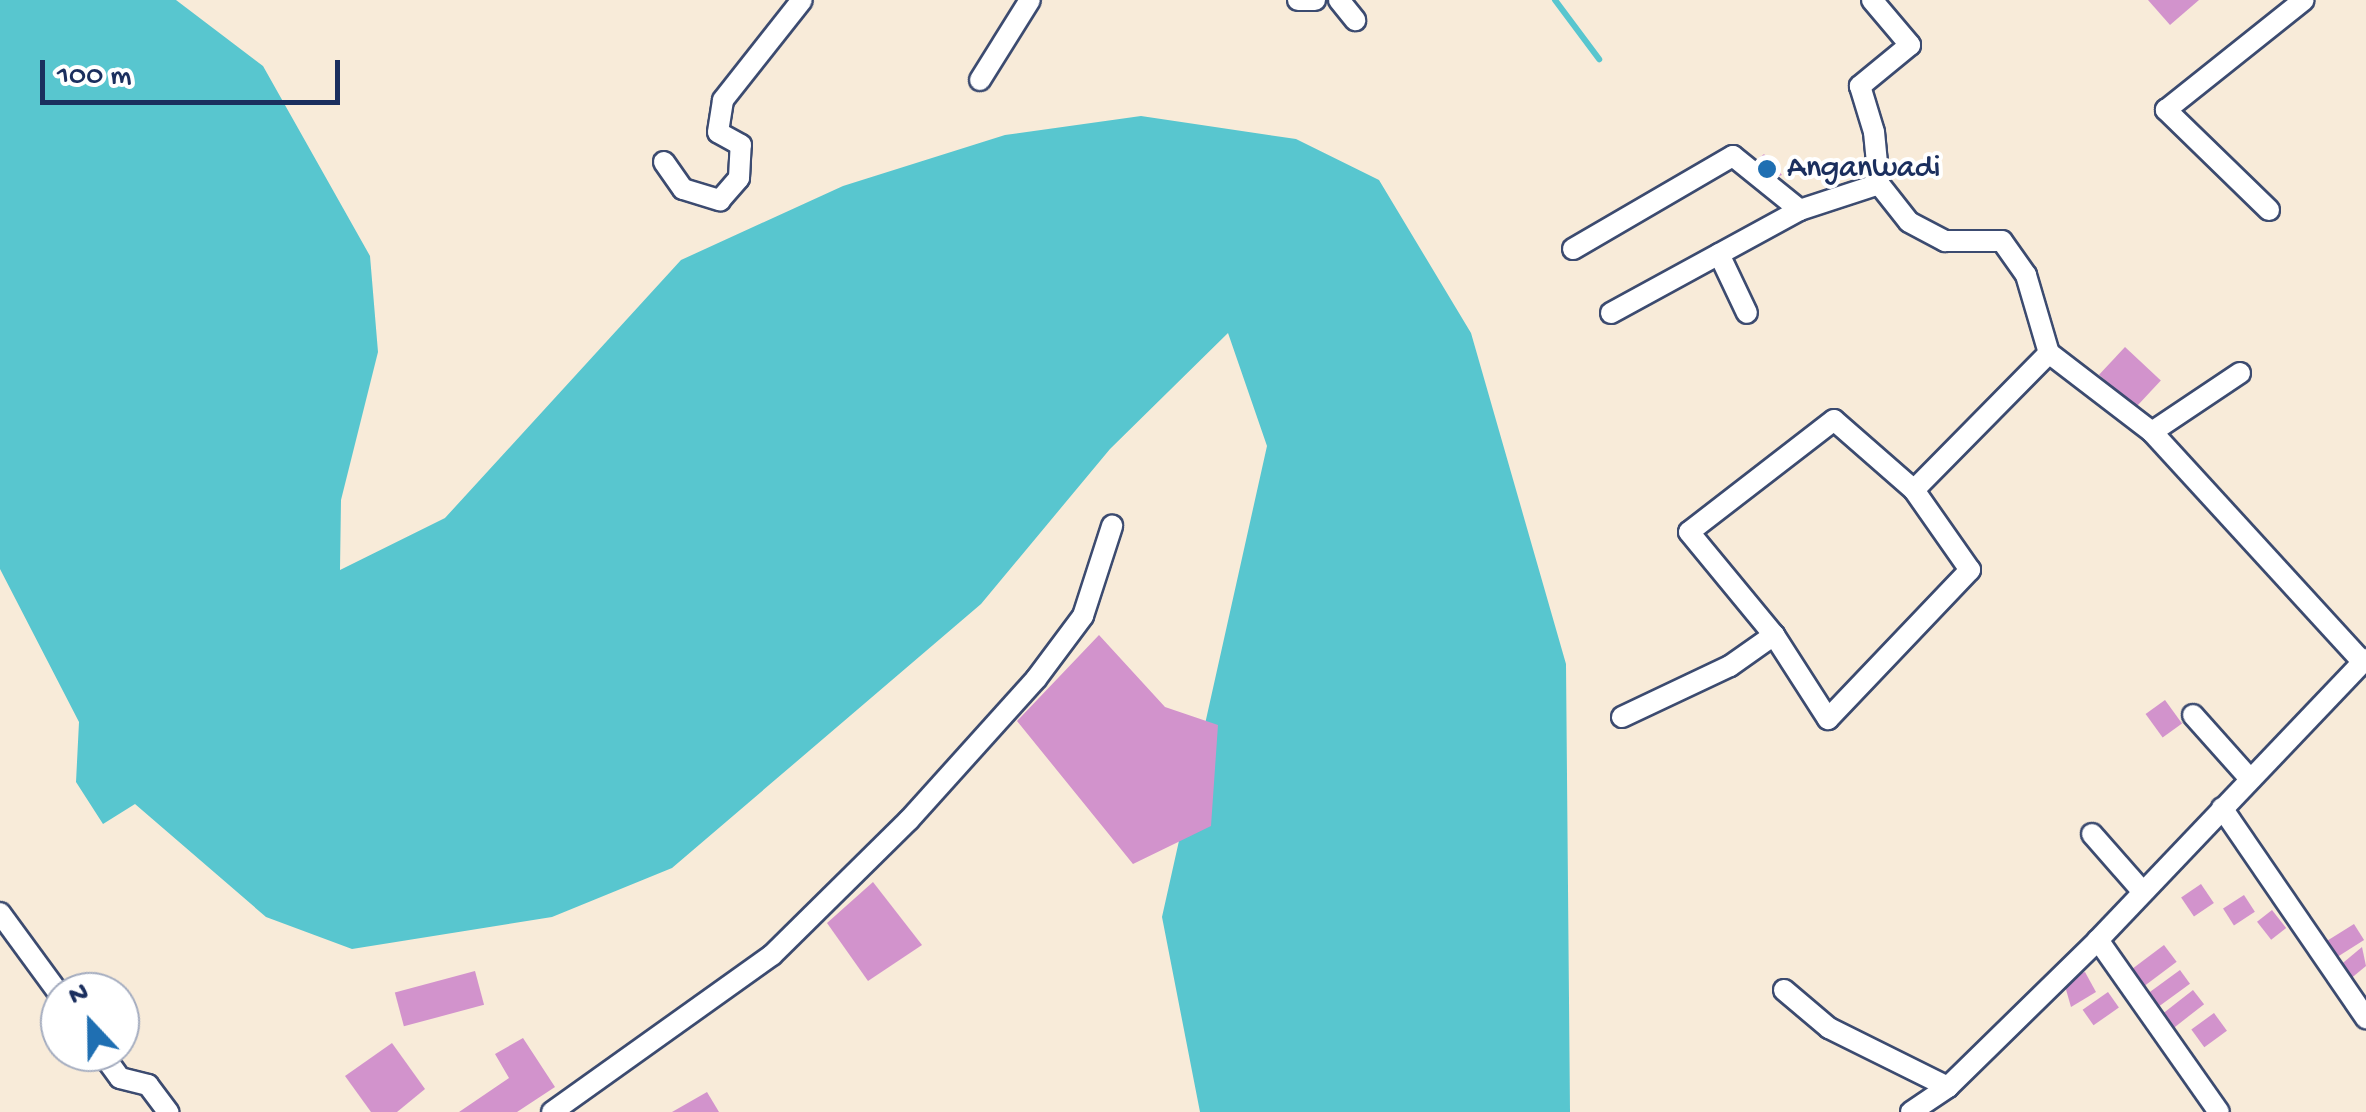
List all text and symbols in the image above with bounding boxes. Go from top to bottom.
scale bar [45,40,345,102]
text: 100 m [57,60,132,95]
place label: Anganwadi [1787,150,1940,188]
marker: Anganwadi [1756,158,1778,180]
north arrow [40,972,140,1072]
text: N [65,977,94,1014]

